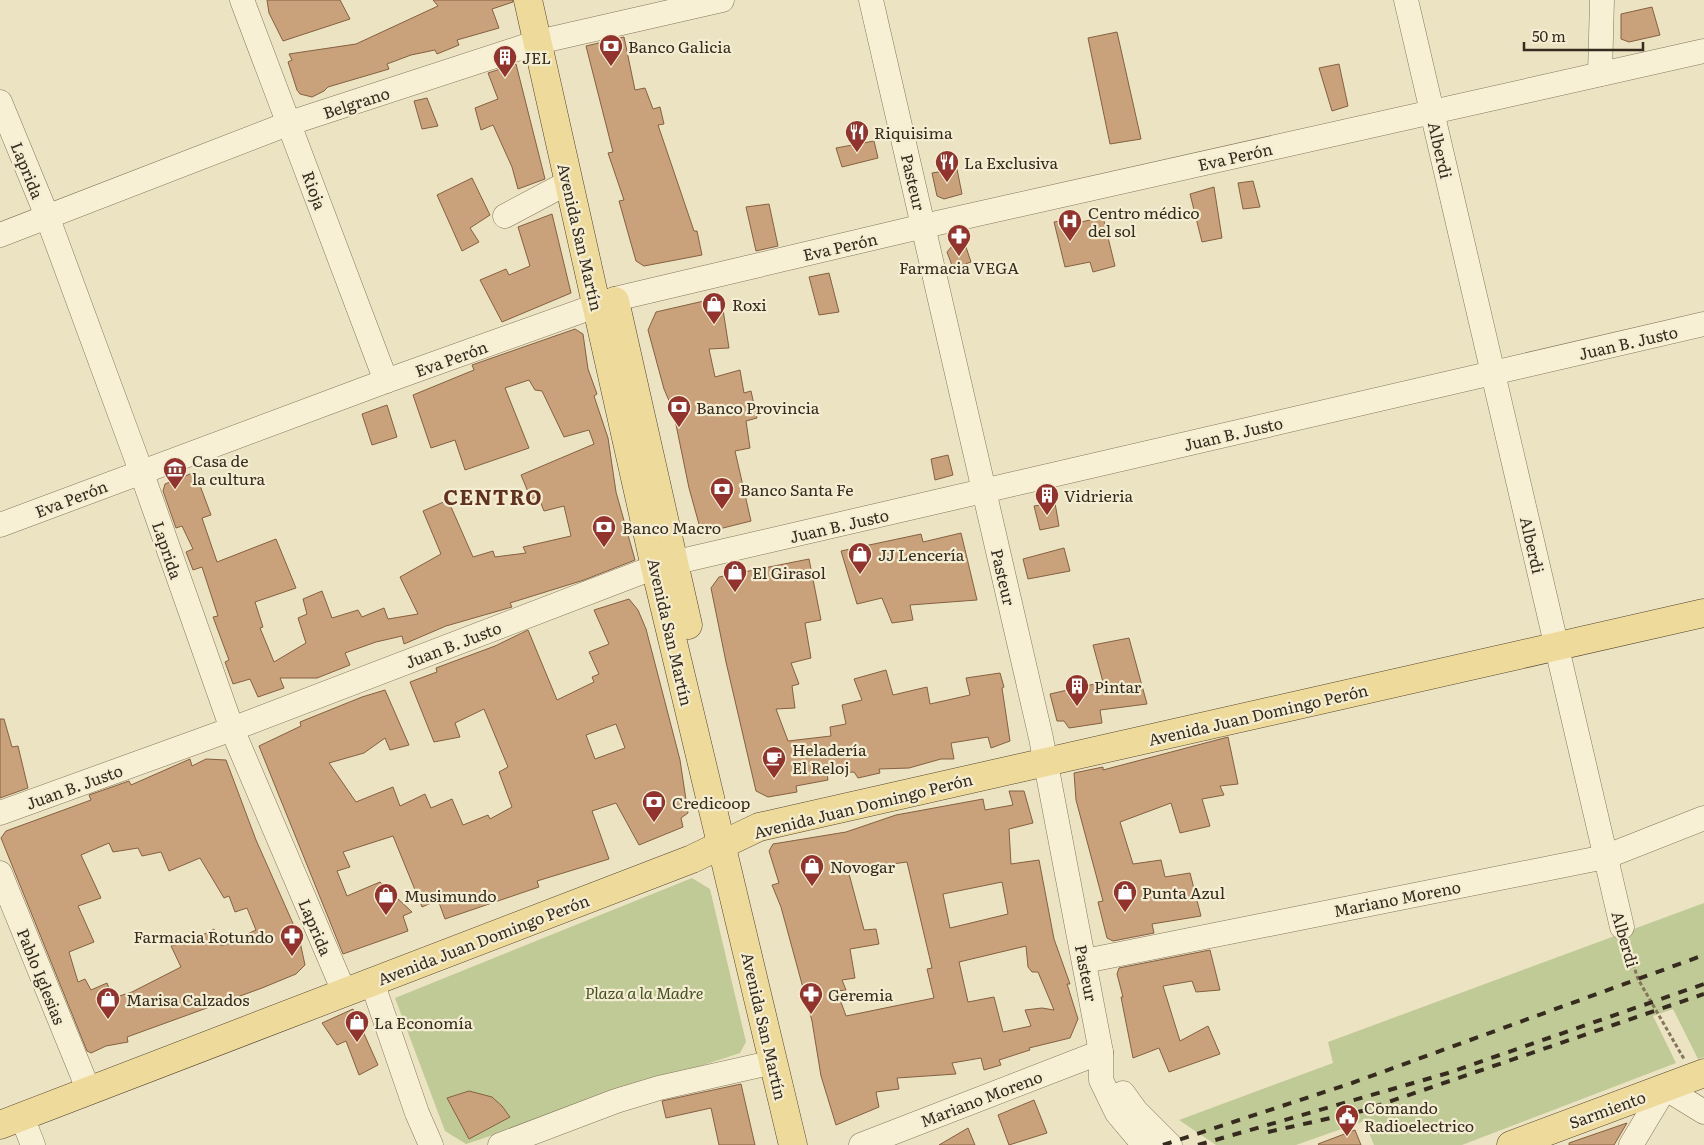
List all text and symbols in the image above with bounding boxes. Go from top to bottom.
scale bar [1524,20,1643,52]
text: 50 m [1532,24,1566,47]
bank icon: Banco Galicia [598,33,624,67]
place label: Banco Galicia [628,34,732,58]
building icon: JEL [492,44,518,78]
place label: JEL [522,45,551,69]
street label: Belgrano [320,80,392,124]
restaurant icon: Riquisima [844,119,870,153]
street label: Alberdi [1423,119,1459,181]
place label: Riquisima [874,120,953,144]
street label: Eva Perón [1195,136,1275,176]
street label: Laprida [6,138,50,203]
restaurant icon: La Exclusiva [934,149,960,183]
place label: La Exclusiva [964,150,1058,174]
street label: Pasteur [896,151,932,213]
street label: Avenida San Martín [552,161,610,314]
street label: Rioja [297,167,333,213]
place label: Centro médico del sol [1088,200,1200,242]
hospital icon: Centro médico del sol [1057,208,1083,242]
pharmacy icon: Farmacia VEGA [946,223,972,257]
street label: Eva Perón [800,226,880,266]
place label: Farmacia VEGA [899,255,1019,279]
shop icon: Roxi [701,291,727,325]
place label: Roxi [732,292,767,316]
street label: Juan B. Justo [1576,319,1680,365]
street label: Eva Perón [411,334,491,382]
bank icon: Banco Provincia [666,394,692,428]
place label: Banco Provincia [696,395,820,419]
street label: Juan B. Justo [1181,410,1285,456]
place label: Casa de la cultura [192,448,266,490]
museum icon: Casa de la cultura [162,456,188,490]
street label: Eva Perón [31,473,111,523]
bank icon: Banco Santa Fe [709,476,735,510]
place label: Banco Santa Fe [740,477,854,501]
district label: CENTRO [443,480,543,511]
building icon: Vidrieria [1034,482,1060,516]
place label: Vidrieria [1064,483,1134,507]
street label: Juan B. Justo [787,502,891,548]
bank icon: Banco Macro [591,514,617,548]
street label: Alberdi [1515,514,1551,576]
place label: Banco Macro [622,515,721,539]
street label: Laprida [147,518,189,582]
shop icon: JJ Lencería [847,541,873,575]
place label: JJ Lencería [878,542,965,566]
street label: Pasteur [986,546,1022,608]
street label: Avenida San Martín [642,556,700,709]
shop icon: El Girasol [722,559,748,593]
place label: El Girasol [752,560,826,584]
street label: Juan B. Justo [401,615,505,673]
building icon: Pintar [1064,673,1090,707]
place label: Pintar [1094,674,1142,698]
street label: Avenida Juan Domingo Perón [1146,677,1371,751]
place label: Heladería El Reloj [792,737,867,779]
cafe icon: Heladería El Reloj [761,745,787,779]
street label: Juan B. Justo [22,757,126,815]
street label: Avenida Juan Domingo Perón [751,766,975,844]
bank icon: Credicoop [641,789,667,823]
place label: Credicoop [672,790,751,814]
shop icon: Novogar [799,853,825,887]
place label: Novogar [830,854,895,878]
street label: Mariano Moreno [1331,874,1463,922]
shop icon: Punta Azul [1112,879,1138,913]
place label: Punta Azul [1142,880,1225,904]
shop icon: Musimundo [373,882,399,916]
place label: Musimundo [404,883,497,907]
street label: Avenida Juan Domingo Perón [374,887,593,991]
street label: Laprida [293,895,339,959]
street label: Alberdi [1607,908,1645,970]
pharmacy icon: Farmacia Rotundo [279,923,305,957]
street label: Pablo Iglesias [12,924,72,1028]
place label: Farmacia Rotundo [133,924,274,948]
street label: Pasteur [1070,942,1104,1004]
street label: Avenida San Martín [736,950,794,1103]
park label: Plaza a la Madre [585,980,703,1004]
pharmacy icon: Geremia [798,981,824,1015]
place label: Geremia [828,982,894,1006]
shop icon: Marisa Calzados [95,986,121,1020]
place label: Marisa Calzados [126,987,249,1011]
shop icon: La Economía [344,1009,370,1043]
place label: La Economía [374,1010,473,1034]
street label: Mariano Moreno [916,1064,1046,1132]
street label: Sarmiento [1565,1084,1649,1134]
place label: Comando Radioelectrico [1364,1095,1474,1137]
public building icon: Comando Radioelectrico [1334,1103,1360,1137]

